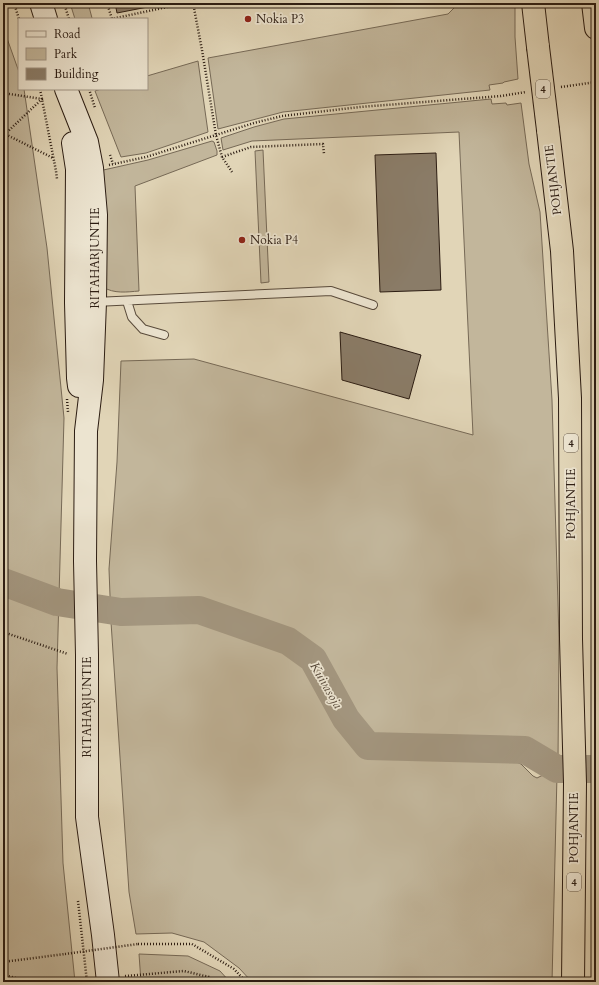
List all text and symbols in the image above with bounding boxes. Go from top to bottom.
place label: Nokia P3 [256,11,304,27]
marker: Nokia P3 [243,14,253,24]
legend [18,18,148,90]
text: Road [54,26,81,42]
text: Park [54,46,78,62]
text: Building [54,66,99,82]
road number: 4 [536,80,550,98]
street label: POHJANTIE [541,144,565,216]
street label: RITAHARJUNTIE [87,207,103,309]
place label: Nokia P4 [250,232,298,248]
marker: Nokia P4 [237,235,247,245]
road number: 4 [564,434,578,452]
street label: POHJANTIE [563,469,579,539]
street label: RITAHARJUNTIE [79,656,95,758]
water label: Kuivasoja [306,659,347,712]
street label: POHJANTIE [566,793,582,863]
road number: 4 [567,873,581,891]

